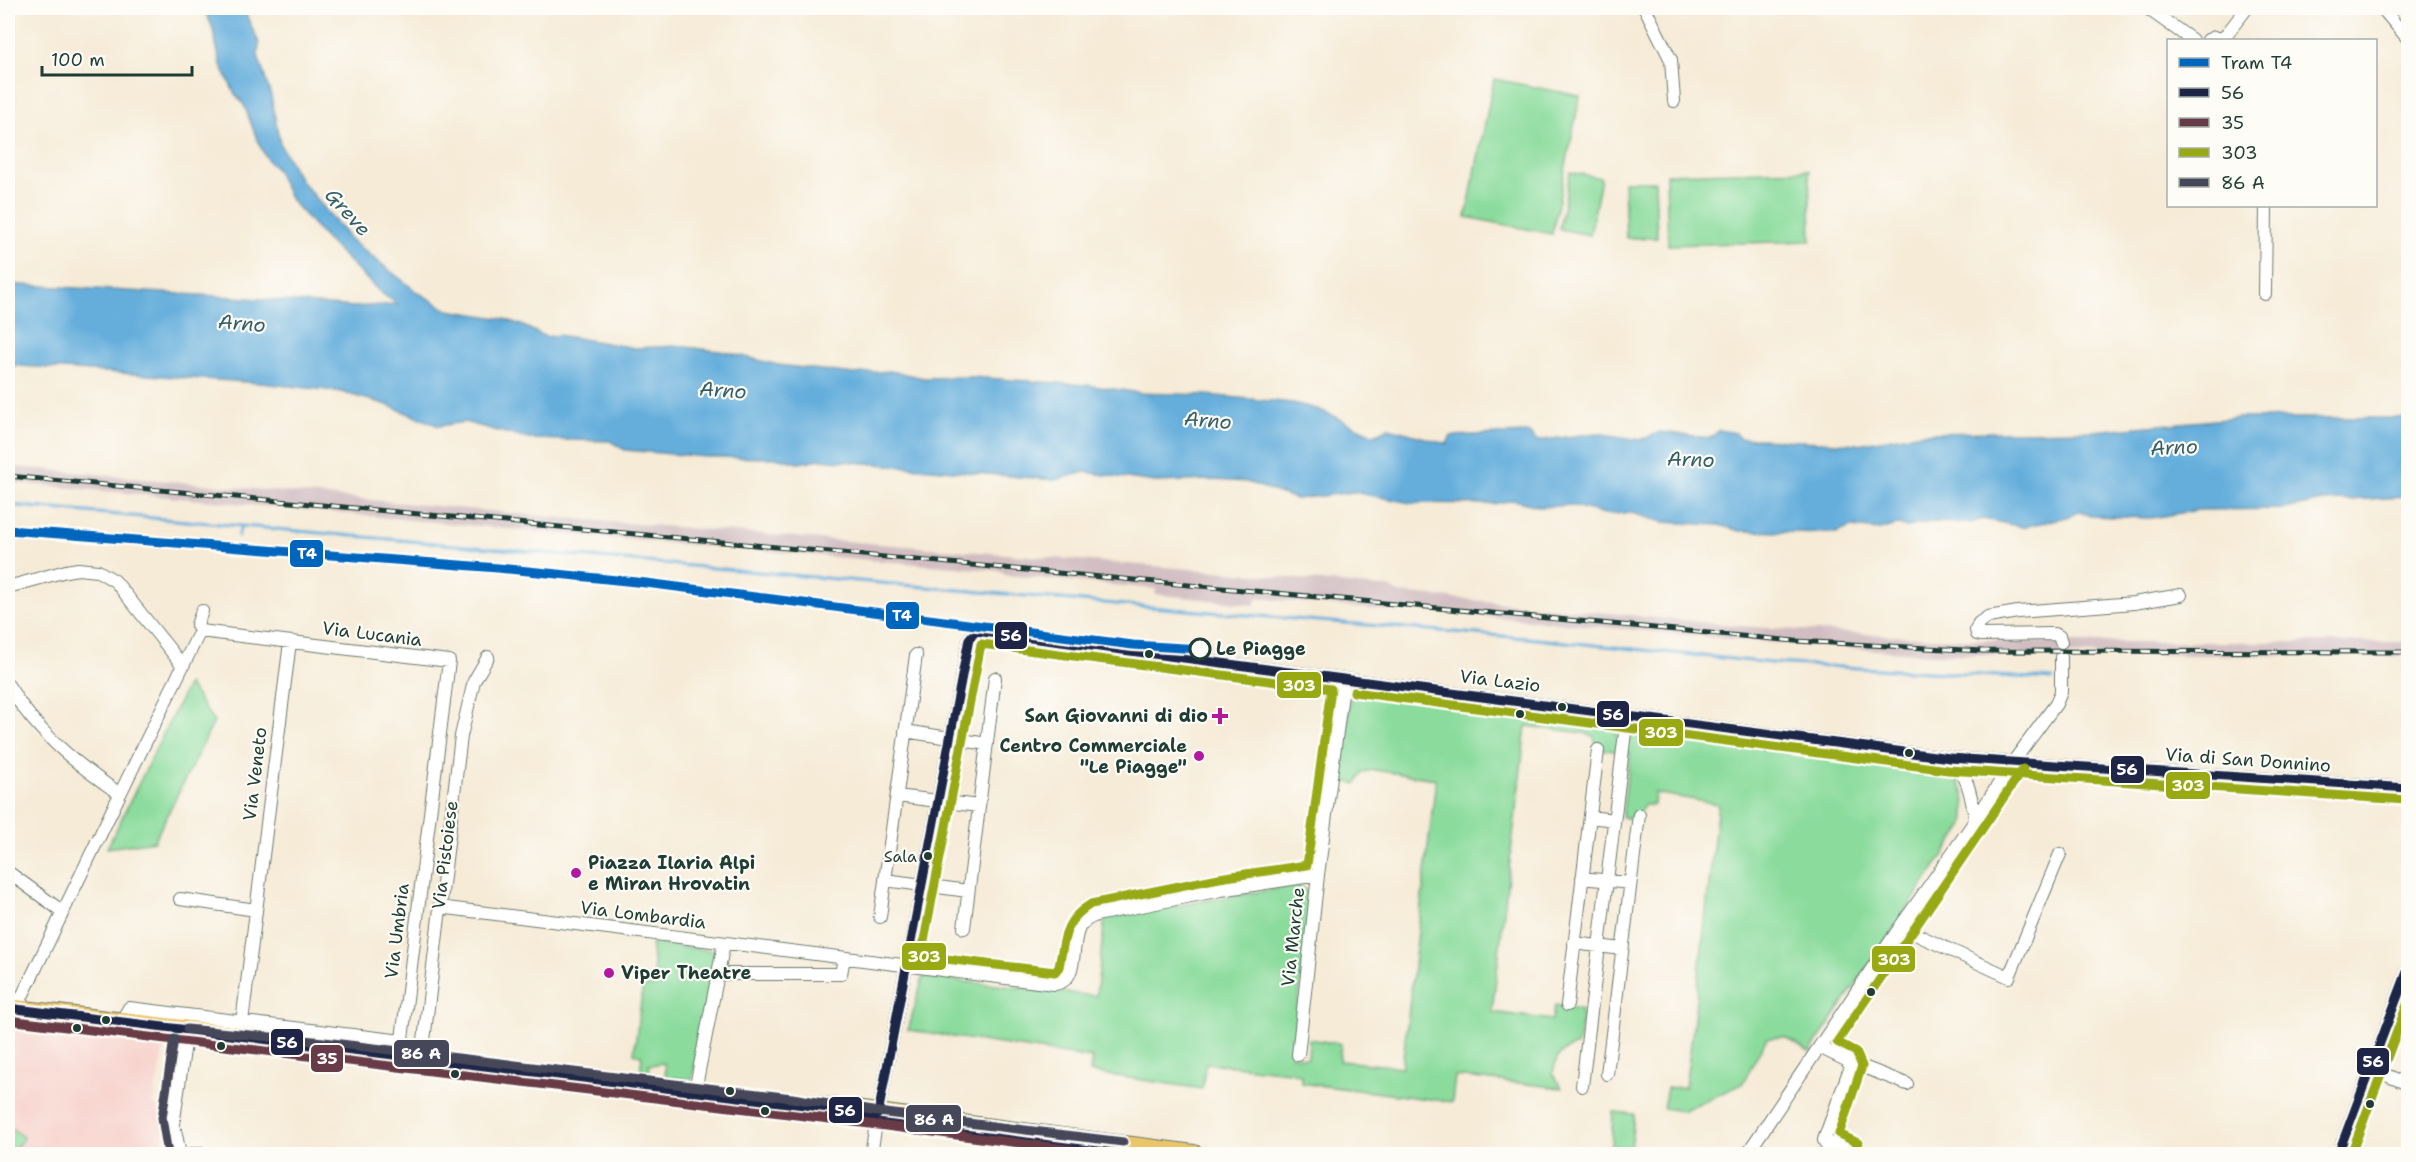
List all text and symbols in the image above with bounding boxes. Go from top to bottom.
scale bar [42,39,192,77]
legend [2167,39,2377,207]
text: 100 m [51,48,105,72]
text: Tram T4 [2221,51,2292,75]
text: 56 [2221,81,2244,105]
text: 35 [2221,111,2244,135]
text: 303 [2221,141,2258,165]
text: 86 A [2221,171,2265,195]
water label: Greve [319,182,377,242]
water label: Arno [217,308,267,338]
water label: Arno [698,375,748,405]
water label: Arno [1183,405,1233,435]
water label: Arno [2150,433,2198,461]
water label: Arno [1667,445,1715,473]
line badge: T4 [289,539,324,568]
text: T4 [297,543,317,564]
line badge: T4 [885,601,920,630]
text: T4 [892,605,912,626]
street label: Via Lucania [321,616,423,652]
line badge: 56 [994,621,1028,650]
text: 56 [1000,625,1022,646]
place label: Le Piagge [1216,637,1306,661]
marker: Le Piagge [1189,638,1211,660]
unlabelled marker [1143,648,1155,660]
street label: Via Lazio [1458,664,1542,698]
line badge: 303 [1276,671,1322,699]
text: 303 [1282,675,1316,696]
line badge: 56 [1596,700,1630,728]
unlabelled marker [1556,701,1568,713]
place label: San Giovanni di dio [1024,704,1208,728]
text: 56 [1602,704,1624,725]
unlabelled marker [1514,708,1526,720]
marker: San Giovanni di dio [1213,709,1227,723]
line badge: 303 [1638,718,1684,747]
text: 303 [1644,722,1678,743]
street label: Via Veneto [237,726,273,822]
place label: Centro Commerciale "Le Piagge" [999,734,1187,779]
street label: Via di San Donnino [2164,742,2332,778]
unlabelled marker [1903,747,1915,759]
marker: Centro Commerciale "Le Piagge" [1192,749,1206,763]
line badge: 56 [2110,755,2145,784]
text: 56 [2116,759,2138,780]
line badge: 303 [2165,771,2211,800]
text: 303 [2171,775,2205,796]
street label: Via Pistoiese [426,799,464,911]
place label: Sala [884,846,917,867]
marker: Sala [922,850,934,862]
place label: Piazza Ilaria Alpi e Miran Hrovatin [588,851,755,896]
marker: Piazza Ilaria Alpi e Miran Hrovatin [569,866,583,880]
street label: Via Umbria [379,882,415,980]
street label: Via Marche [1276,886,1310,988]
street label: Via Lombardia [579,895,707,935]
line badge: 303 [901,942,947,971]
line badge: 303 [1871,945,1916,973]
text: 303 [907,946,941,967]
text: 303 [1877,949,1911,970]
place label: Viper Theatre [621,961,751,985]
marker: Viper Theatre [602,966,616,980]
unlabelled marker [1865,986,1877,998]
unlabelled marker [100,1014,112,1026]
unlabelled marker [71,1022,83,1034]
line badge: 56 [270,1028,304,1056]
text: 56 [276,1032,298,1053]
line badge: 86 A [393,1039,450,1068]
unlabelled marker [215,1040,227,1052]
text: 86 A [401,1043,441,1064]
line badge: 35 [310,1044,344,1073]
line badge: 56 [2356,1047,2390,1076]
text: 35 [316,1048,338,1069]
text: 56 [2362,1051,2384,1072]
unlabelled marker [449,1068,461,1080]
unlabelled marker [724,1085,736,1097]
line badge: 56 [828,1096,863,1124]
unlabelled marker [2364,1098,2376,1110]
text: 56 [834,1100,856,1121]
line badge: 86 A [905,1104,962,1133]
unlabelled marker [759,1105,771,1117]
text: 86 A [914,1109,954,1130]

